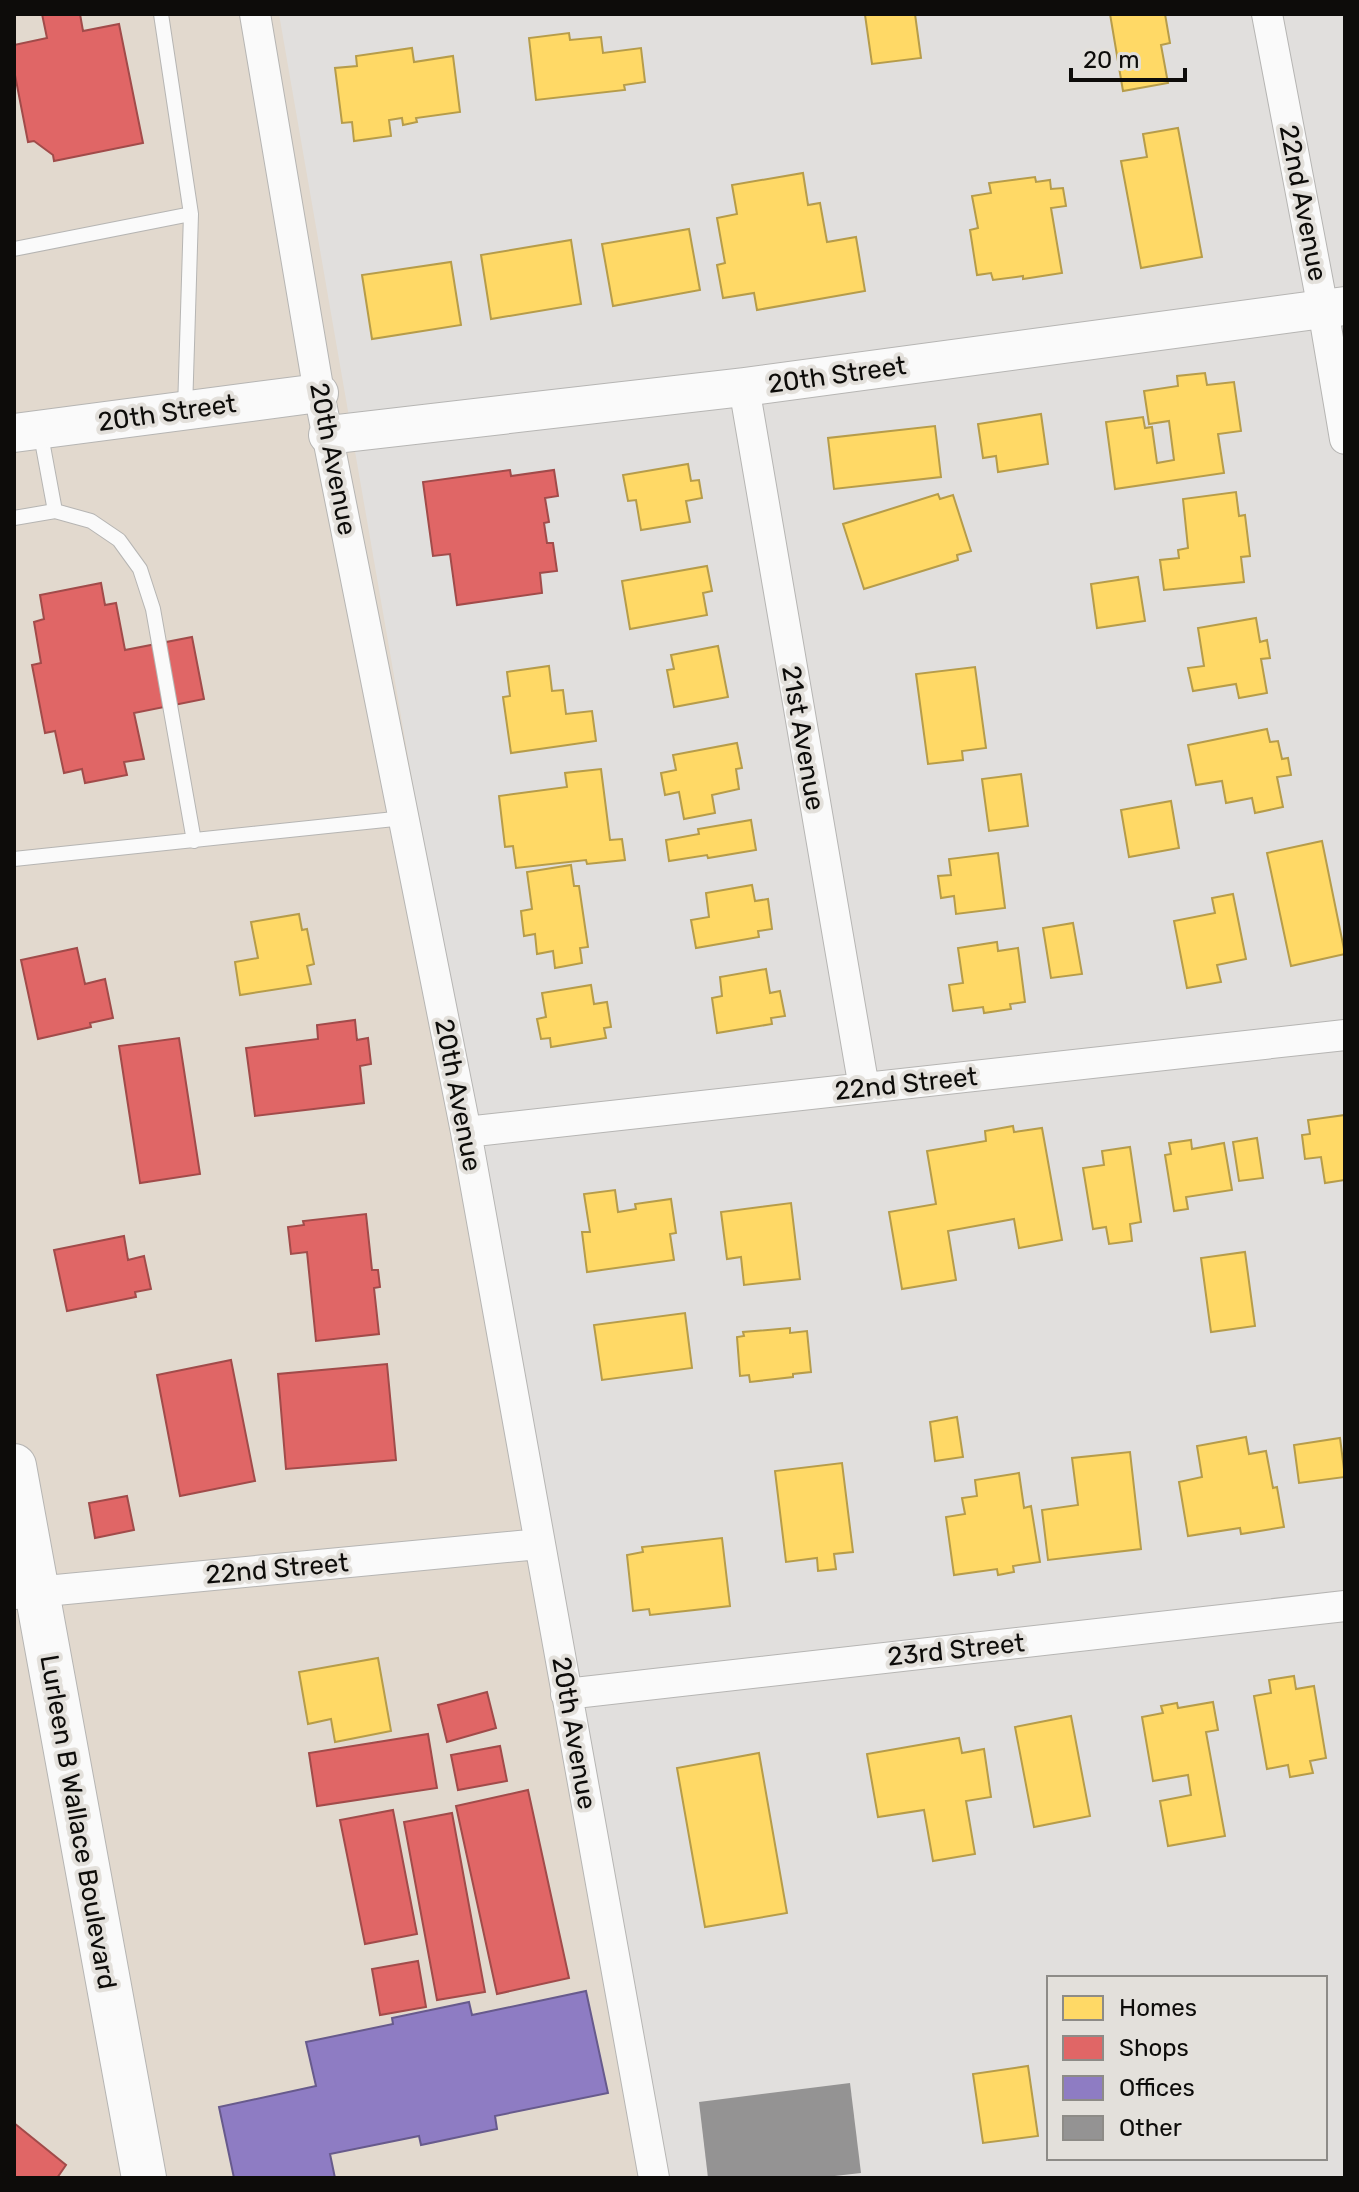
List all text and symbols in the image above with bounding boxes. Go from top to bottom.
scale bar [1071,32,1185,82]
text: 20 m [1083,46,1140,74]
street label: 22nd Avenue [1273,122,1333,284]
street label: 20th Street [766,350,908,400]
street label: 20th Avenue [303,380,363,538]
street label: 20th Street [96,388,238,438]
street label: 21st Avenue [775,663,831,813]
street label: 20th Avenue [428,1016,488,1174]
street label: 22nd Street [833,1061,979,1107]
street label: 22nd Street [204,1547,350,1591]
street label: 23rd Street [886,1627,1026,1673]
street label: Lurleen B Wallace Boulevard [33,1652,123,1992]
street label: 20th Avenue [545,1654,603,1812]
legend [1047,1976,1327,2160]
text: Homes [1119,1994,1197,2022]
text: Shops [1119,2034,1189,2062]
text: Offices [1119,2074,1195,2102]
text: Other [1119,2114,1182,2142]

